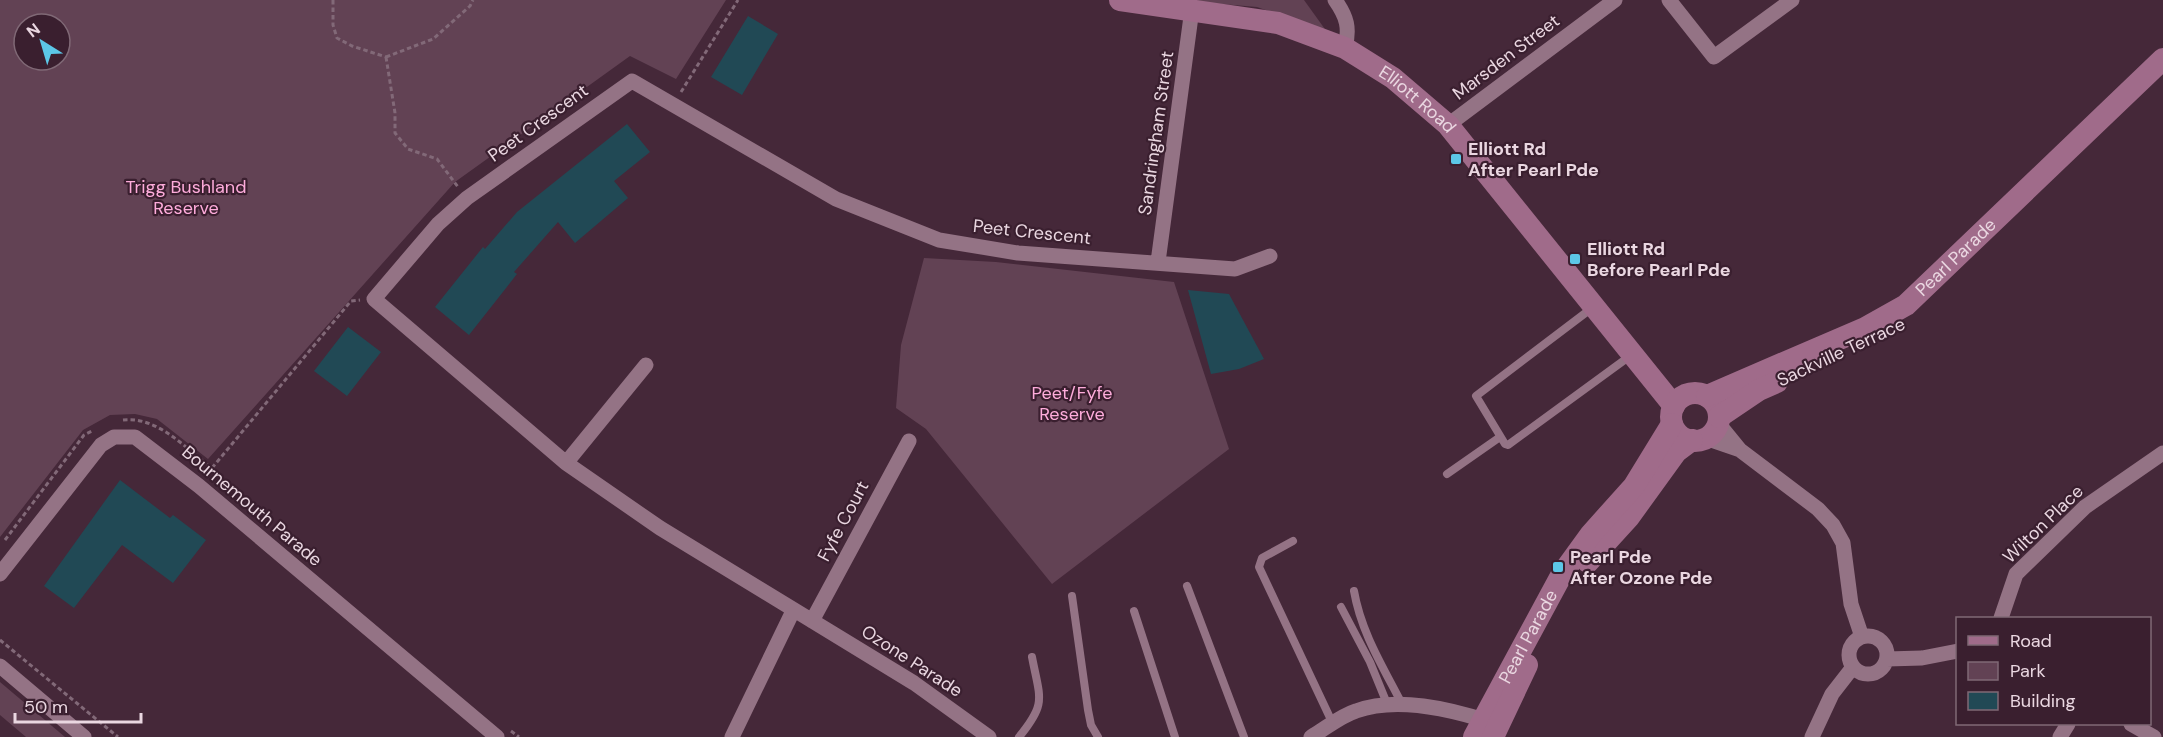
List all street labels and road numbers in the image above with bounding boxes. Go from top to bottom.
street label: Marsden Street [1448,9,1564,105]
street label: Sandringham Street [1133,50,1179,216]
street label: Elliott Road [1374,60,1462,138]
street label: Peet Crescent [483,79,593,167]
street label: Pearl Parade [1910,213,2001,302]
street label: Peet Crescent [972,214,1092,250]
street label: Sackville Terrace [1773,312,1909,392]
street label: Bournemouth Parade [177,440,327,572]
street label: Fyfe Court [812,477,874,565]
street label: Wilton Place [1998,480,2088,568]
street label: Pearl Parade [1493,586,1563,688]
street label: Ozone Parade [857,619,967,703]

